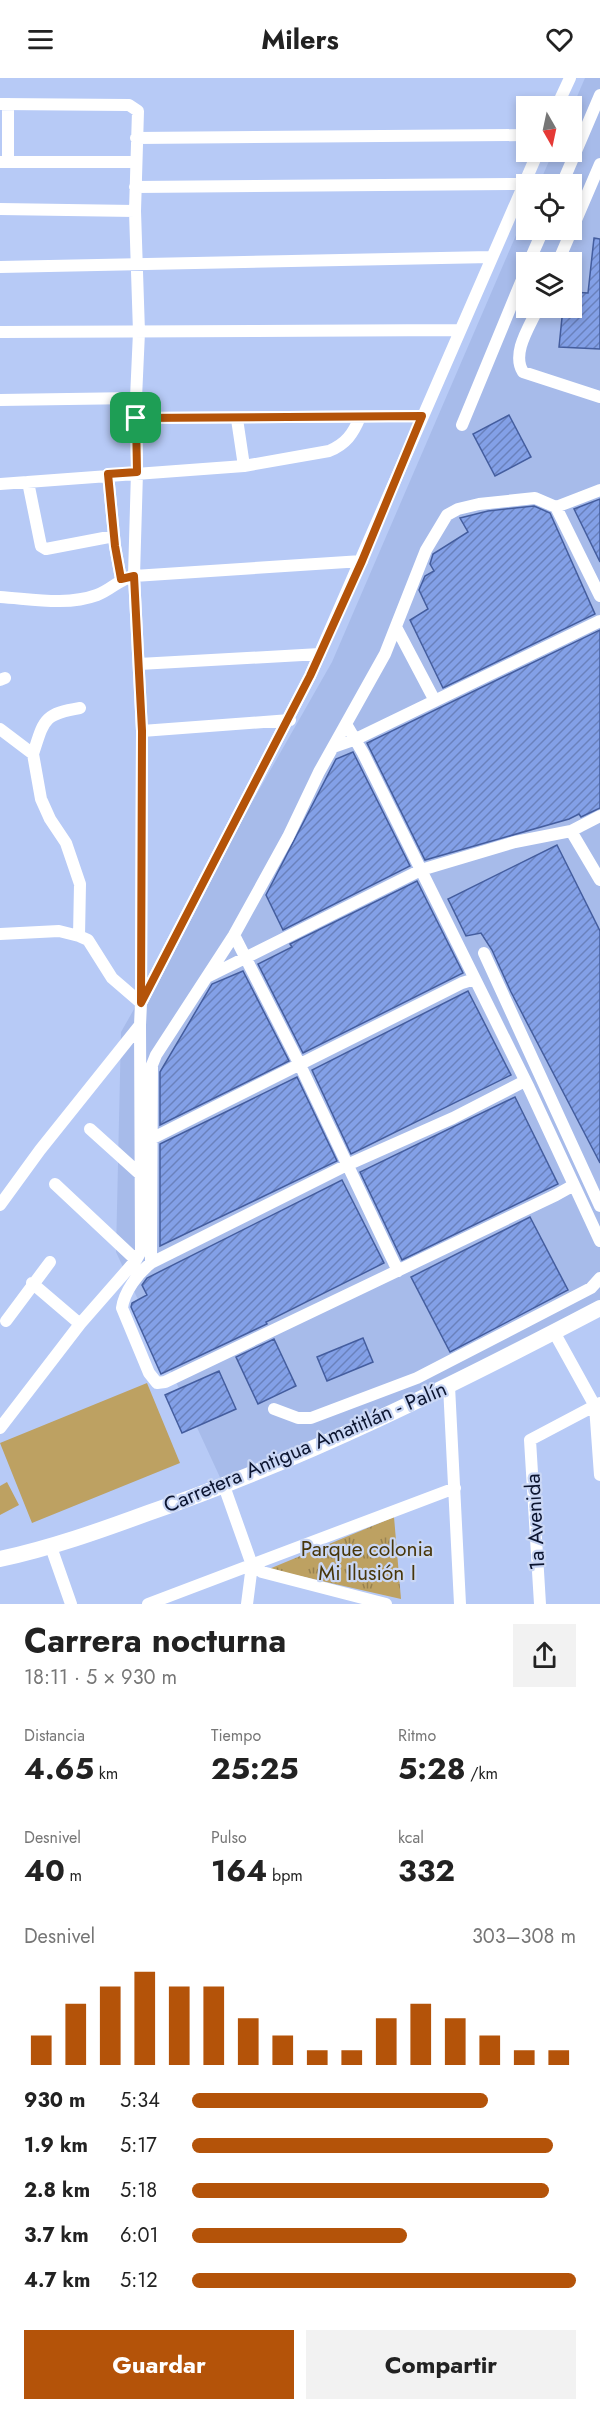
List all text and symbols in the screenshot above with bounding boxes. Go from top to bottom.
text: Milers [261,20,339,59]
icon: menu [24,23,57,56]
icon: heart [543,23,576,56]
north arrow [516,96,582,162]
map controls [516,96,582,318]
button: locate [516,174,582,240]
button: layers [516,252,582,318]
pin [110,392,161,443]
icon: arrive [119,401,152,434]
street label: Carretera Antigua Amatitlán - Palín [159,1374,451,1520]
street label: 1a Avenida [517,1473,553,1571]
park label: Parque colonia Mi Ilusión I [301,1534,433,1588]
text: Carrera nocturna [24,1617,286,1664]
button: share [513,1624,576,1687]
text: 18:11 · 5 × 930 m [24,1663,177,1692]
text: Distancia [24,1724,85,1747]
text: Tiempo [211,1724,261,1747]
text: Ritmo [398,1724,436,1747]
text: 4.65 [24,1747,94,1790]
text: 25:25 [211,1747,299,1790]
text: 5:28 [398,1747,466,1790]
text: km [94,1762,118,1785]
text: /km [466,1762,498,1785]
text: Desnivel [24,1826,81,1849]
text: Pulso [211,1826,247,1849]
text: kcal [398,1826,424,1849]
text: 40 [24,1849,65,1892]
text: 164 [211,1849,267,1892]
text: 332 [398,1849,455,1892]
text: m [65,1864,82,1887]
text: bpm [267,1864,303,1887]
text: Desnivel [24,1922,95,1951]
text: 303–308 m [472,1922,576,1951]
text: 930 m [24,2086,85,2115]
text: 5:34 [120,2086,160,2115]
text: 1.9 km [24,2131,88,2160]
text: 5:17 [120,2131,157,2160]
text: 2.8 km [24,2176,90,2205]
text: 5:18 [120,2176,157,2205]
text: 3.7 km [24,2221,89,2250]
text: 6:01 [120,2221,159,2250]
text: 4.7 km [24,2266,90,2295]
text: 5:12 [120,2266,158,2295]
button: Guardar [24,2330,294,2399]
button: Compartir [306,2330,576,2399]

